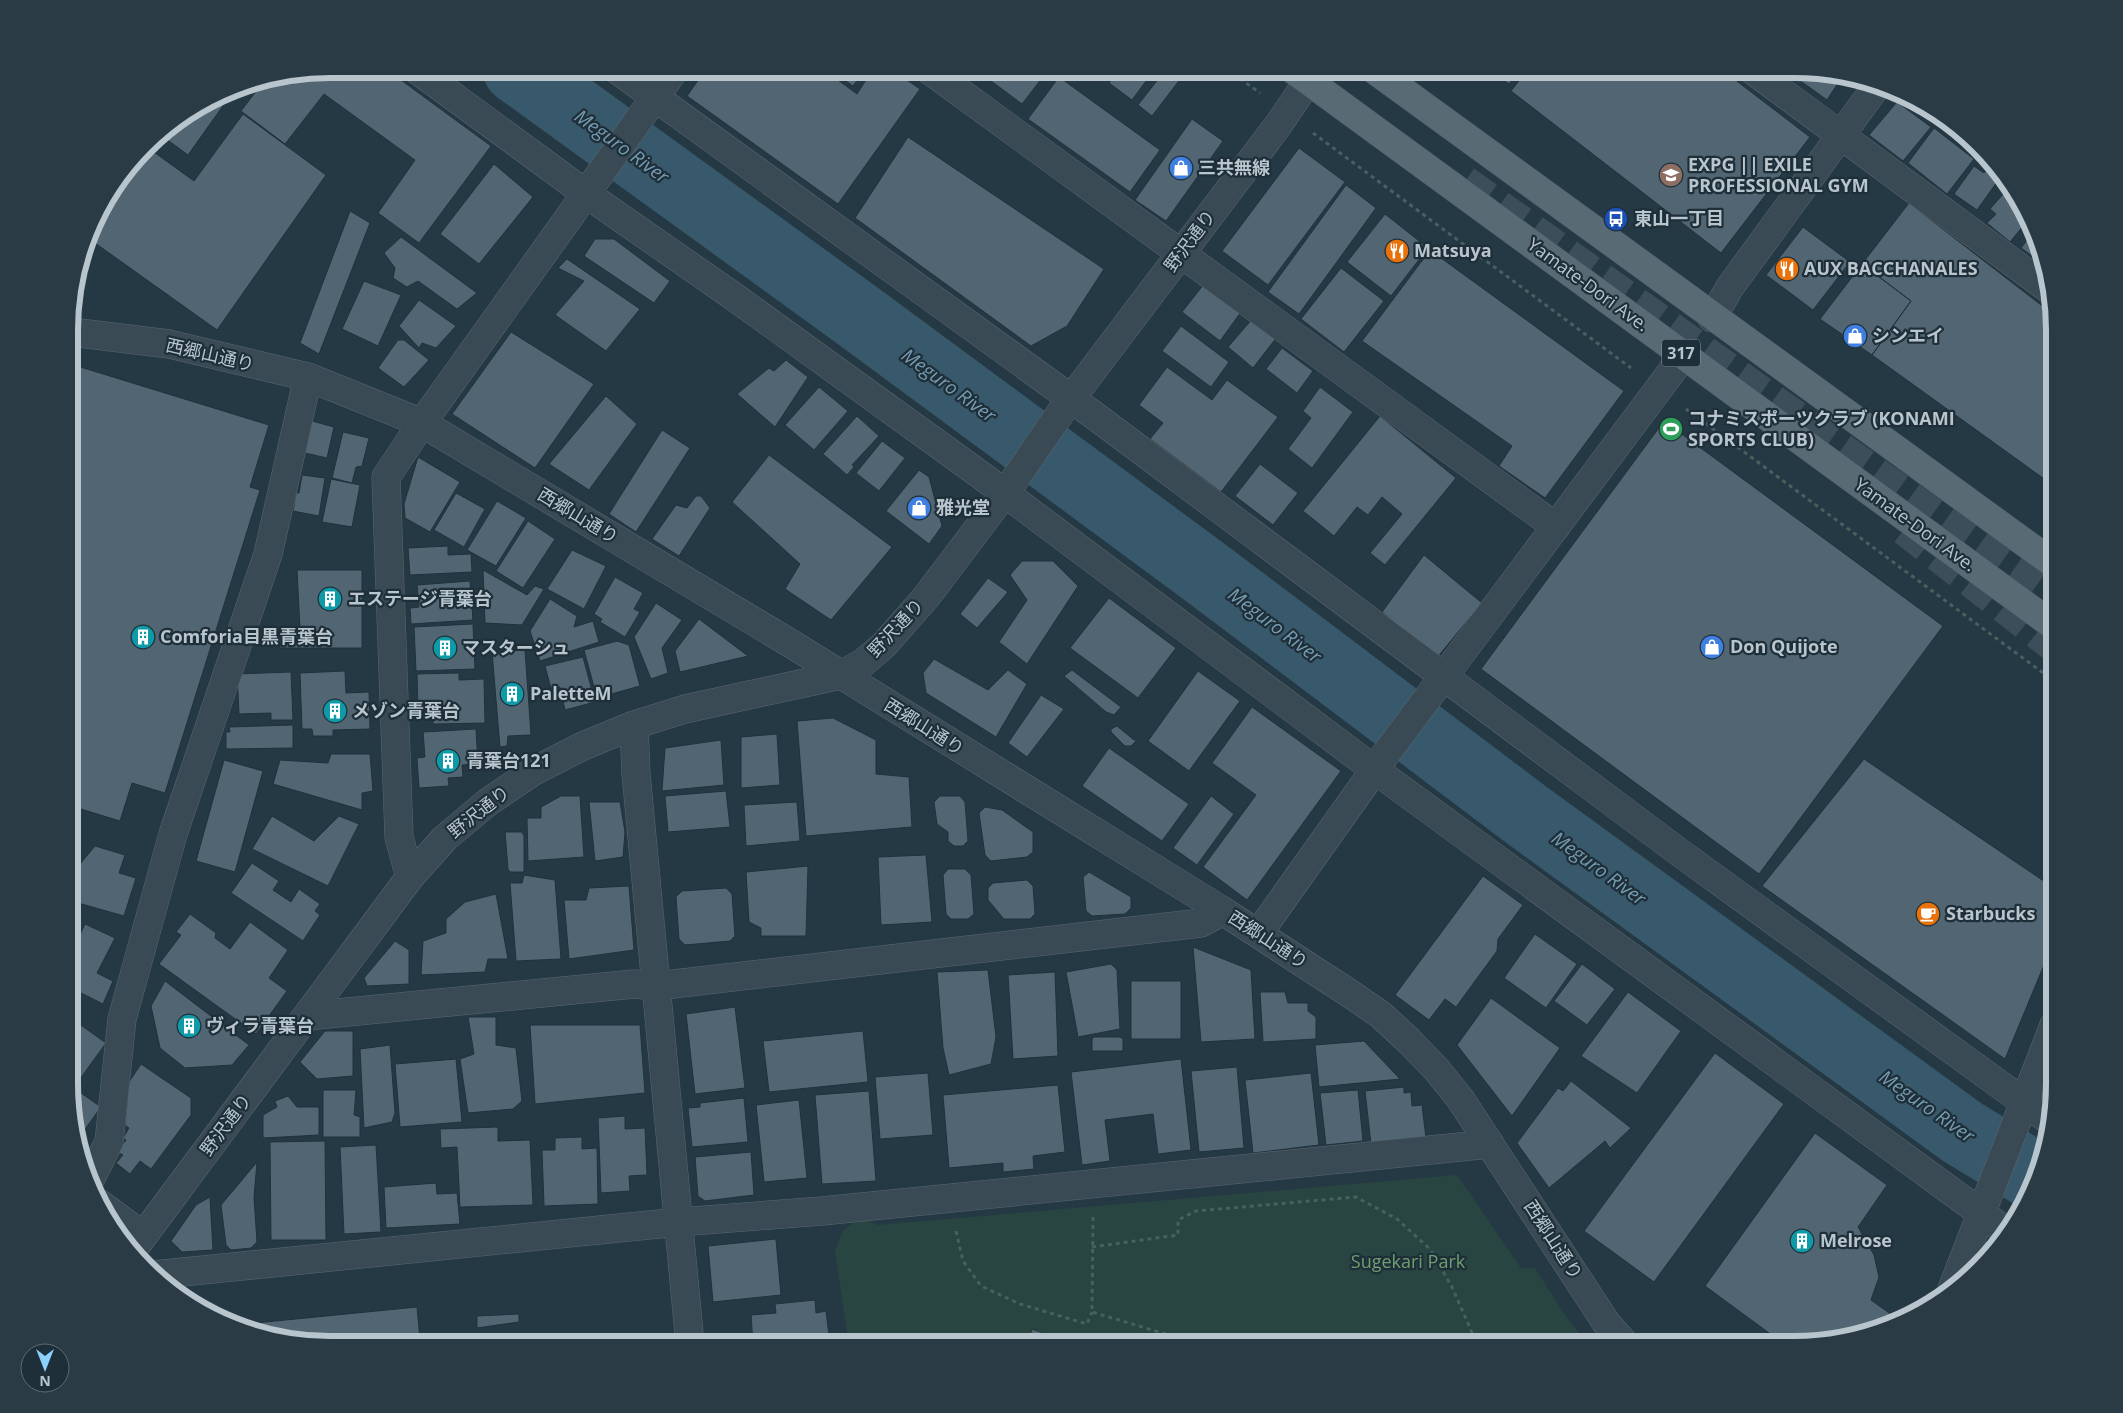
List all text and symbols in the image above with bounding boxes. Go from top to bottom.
water label: Meguro River [570,103,676,190]
place label: EXPG || EXILE PROFESSIONAL GYM [1688,152,1869,197]
shop icon: 三共無線 [1168,155,1194,181]
place label: 三共無線 [1198,155,1270,179]
school or university icon: EXPG || EXILE PROFESSIONAL GYM [1658,162,1684,188]
street label: 野沢通り [1158,204,1220,276]
bus stop icon: 東山一丁目 [1603,206,1629,232]
place label: 東山一丁目 [1634,206,1724,230]
street label: Yamate-Dori Ave. [1523,232,1654,336]
restaurant icon: Matsuya [1384,238,1410,264]
place label: Matsuya [1414,238,1492,262]
restaurant icon: AUX BACCHANALES [1774,256,1800,282]
place label: AUX BACCHANALES [1804,256,1978,280]
shop icon: シンエイ [1842,323,1868,349]
place label: シンエイ [1872,323,1944,347]
street label: 西郷山通り [164,332,257,376]
road number: 317 [1662,339,1700,366]
water label: Meguro River [897,342,1003,429]
place label: コナミスポーツクラブ (KONAMI SPORTS CLUB) [1688,406,1955,451]
sports icon: コナミスポーツクラブ (KONAMI SPORTS CLUB) [1658,416,1684,442]
street label: Yamate-Dori Ave. [1850,472,1981,576]
street label: 西郷山通り [534,482,623,549]
shop icon: 雅光堂 [906,495,932,521]
place label: 雅光堂 [936,495,990,519]
water label: Meguro River [1223,581,1328,670]
building icon: エステージ青葉台 [317,586,343,612]
place label: エステージ青葉台 [348,586,492,610]
street label: 野沢通り [862,593,929,662]
building icon: Comforia目黒青葉台 [130,624,156,650]
place label: Comforia目黒青葉台 [160,624,333,648]
shop icon: Don Quijote [1699,634,1725,660]
place label: Don Quijote [1730,634,1838,658]
building icon: マスターシュ [432,635,458,661]
place label: マスターシュ [462,635,570,659]
building icon: PaletteM [499,681,525,707]
place label: PaletteM [530,681,612,705]
street label: 西郷山通り [880,692,969,760]
building icon: メゾン青葉台 [322,698,348,724]
place label: メゾン青葉台 [352,698,460,722]
building icon: 青葉台121 [435,748,461,774]
place label: 青葉台121 [466,748,551,772]
street label: 野沢通り [443,780,514,843]
water label: Meguro River [1547,825,1653,912]
cafe icon: Starbucks [1915,901,1941,927]
place label: Starbucks [1946,901,2035,925]
street label: 西郷山通り [1224,905,1313,974]
building icon: ヴィラ青葉台 [176,1013,202,1039]
place label: ヴィラ青葉台 [206,1013,314,1037]
water label: Meguro River [1874,1064,1981,1149]
street label: 野沢通り [194,1088,256,1160]
street label: 西郷山通り [1519,1195,1588,1284]
building icon: Melrose [1789,1228,1815,1254]
place label: Melrose [1820,1228,1892,1252]
park label: Sugekari Park [1351,1249,1466,1273]
north arrow [20,1343,70,1393]
text: N [39,1372,51,1391]

